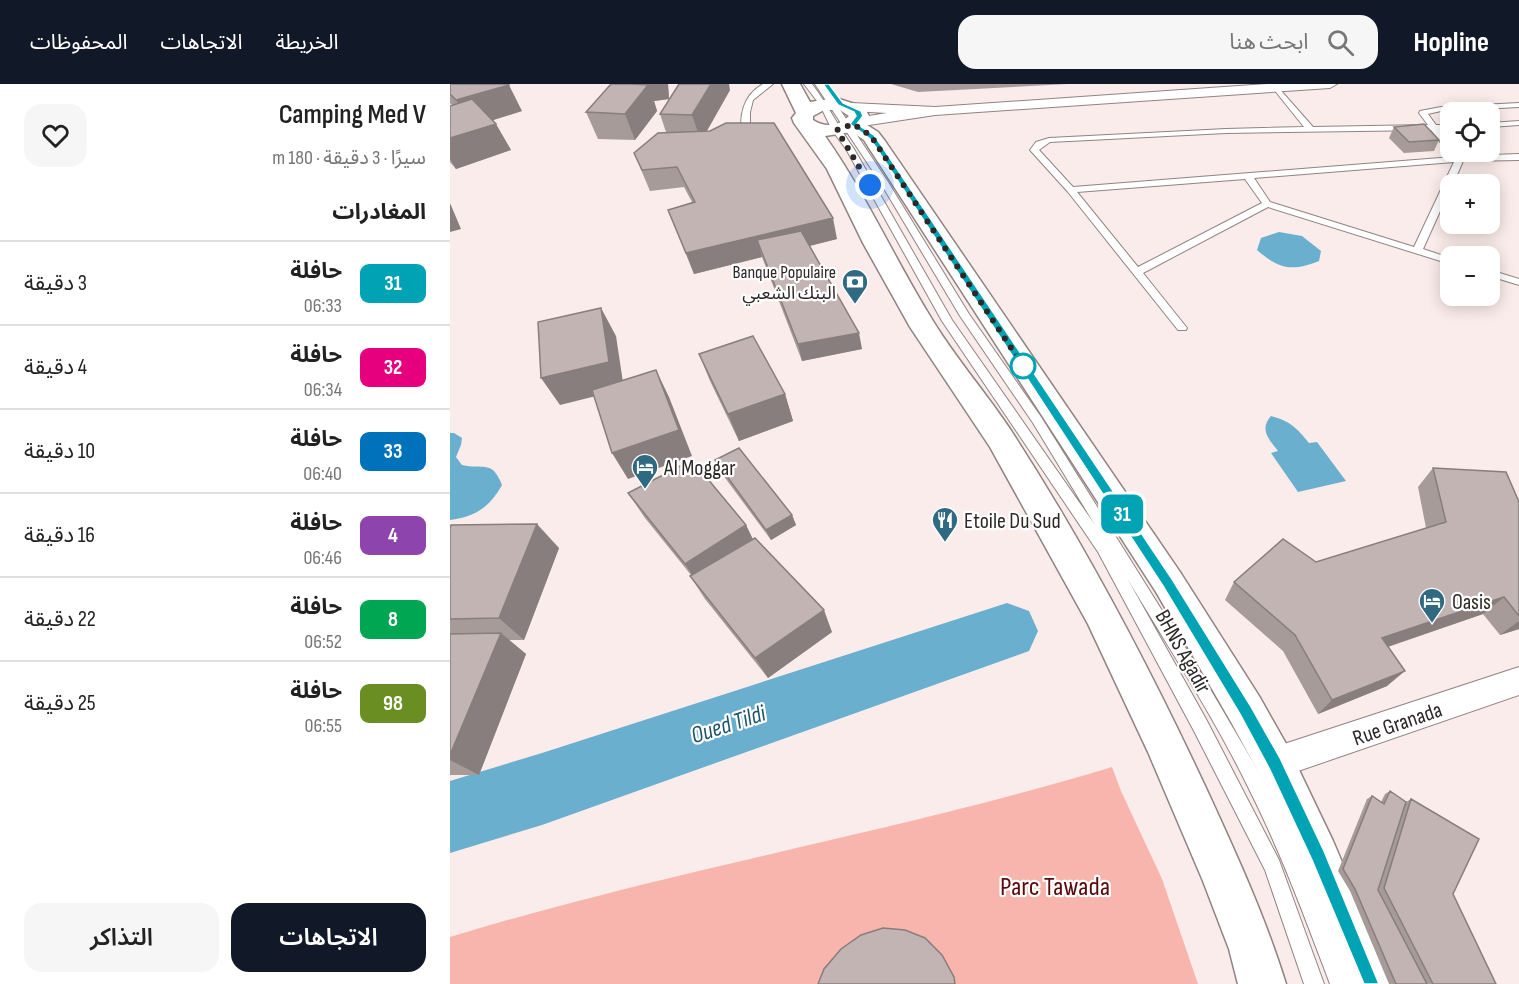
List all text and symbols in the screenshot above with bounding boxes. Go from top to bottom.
search box [958,15,1378,69]
icon: search [1324,26,1357,59]
text: Hopline [1414,26,1489,59]
text: ابحث هنا [1229,29,1309,56]
text: المحفوظات [30,30,127,55]
text: الاتجاهات [160,30,242,55]
text: الخريطة [275,30,338,55]
text: Camping Med V [279,98,426,131]
map controls [1440,102,1500,306]
button: locate [1440,102,1500,162]
button: heart [24,104,87,167]
text: سيرًا · 3 دقيقة · 180 m [272,146,426,170]
your location [855,170,885,200]
button: + [1440,174,1500,234]
text: المغادرات [332,199,426,226]
button: − [1440,246,1500,306]
text: حافلة [290,258,342,285]
place label: Banque Populaire البنك الشعبي [732,262,836,306]
bank icon: Banque Populaire البنك الشعبي [840,267,870,305]
text: 3 دقيقة [24,270,87,297]
text: 31 [384,271,402,296]
text: 06:33 [304,294,342,318]
text: حافلة [290,342,342,369]
unlabelled marker [1010,353,1036,379]
text: 4 دقيقة [24,354,87,381]
text: 32 [384,355,402,380]
text: 06:34 [304,378,342,402]
text: حافلة [290,426,342,453]
text: 10 دقيقة [24,438,95,465]
text: 33 [384,439,402,464]
hotel icon: Al Moggar [630,452,660,490]
place label: Al Moggar [663,455,735,482]
text: 06:40 [303,462,342,486]
line badge: 31 [1095,494,1149,534]
text: 31 [1113,502,1131,527]
restaurant icon: Etoile Du Sud [930,505,960,543]
place label: Etoile Du Sud [964,508,1061,535]
text: حافلة [290,510,342,537]
text: 16 دقيقة [24,522,95,549]
text: 4 [388,523,398,548]
text: 06:46 [303,546,342,570]
hotel icon: Oasis [1417,586,1447,624]
place label: Oasis [1452,589,1491,616]
text: حافلة [290,594,342,621]
street label: BHNS Agadir [1149,605,1217,698]
text: 22 دقيقة [24,606,96,633]
text: 8 [388,607,398,632]
text: 06:52 [304,630,342,654]
text: حافلة [290,678,342,705]
text: 25 دقيقة [24,690,96,717]
text: 98 [383,691,403,716]
street label: Rue Granada [1349,697,1446,752]
water label: Oued Tildi [687,699,770,750]
text: 06:55 [305,714,342,738]
park label: Parc Tawada [1000,871,1110,903]
button: التذاكر [24,903,219,972]
button: الاتجاهات [231,903,426,972]

